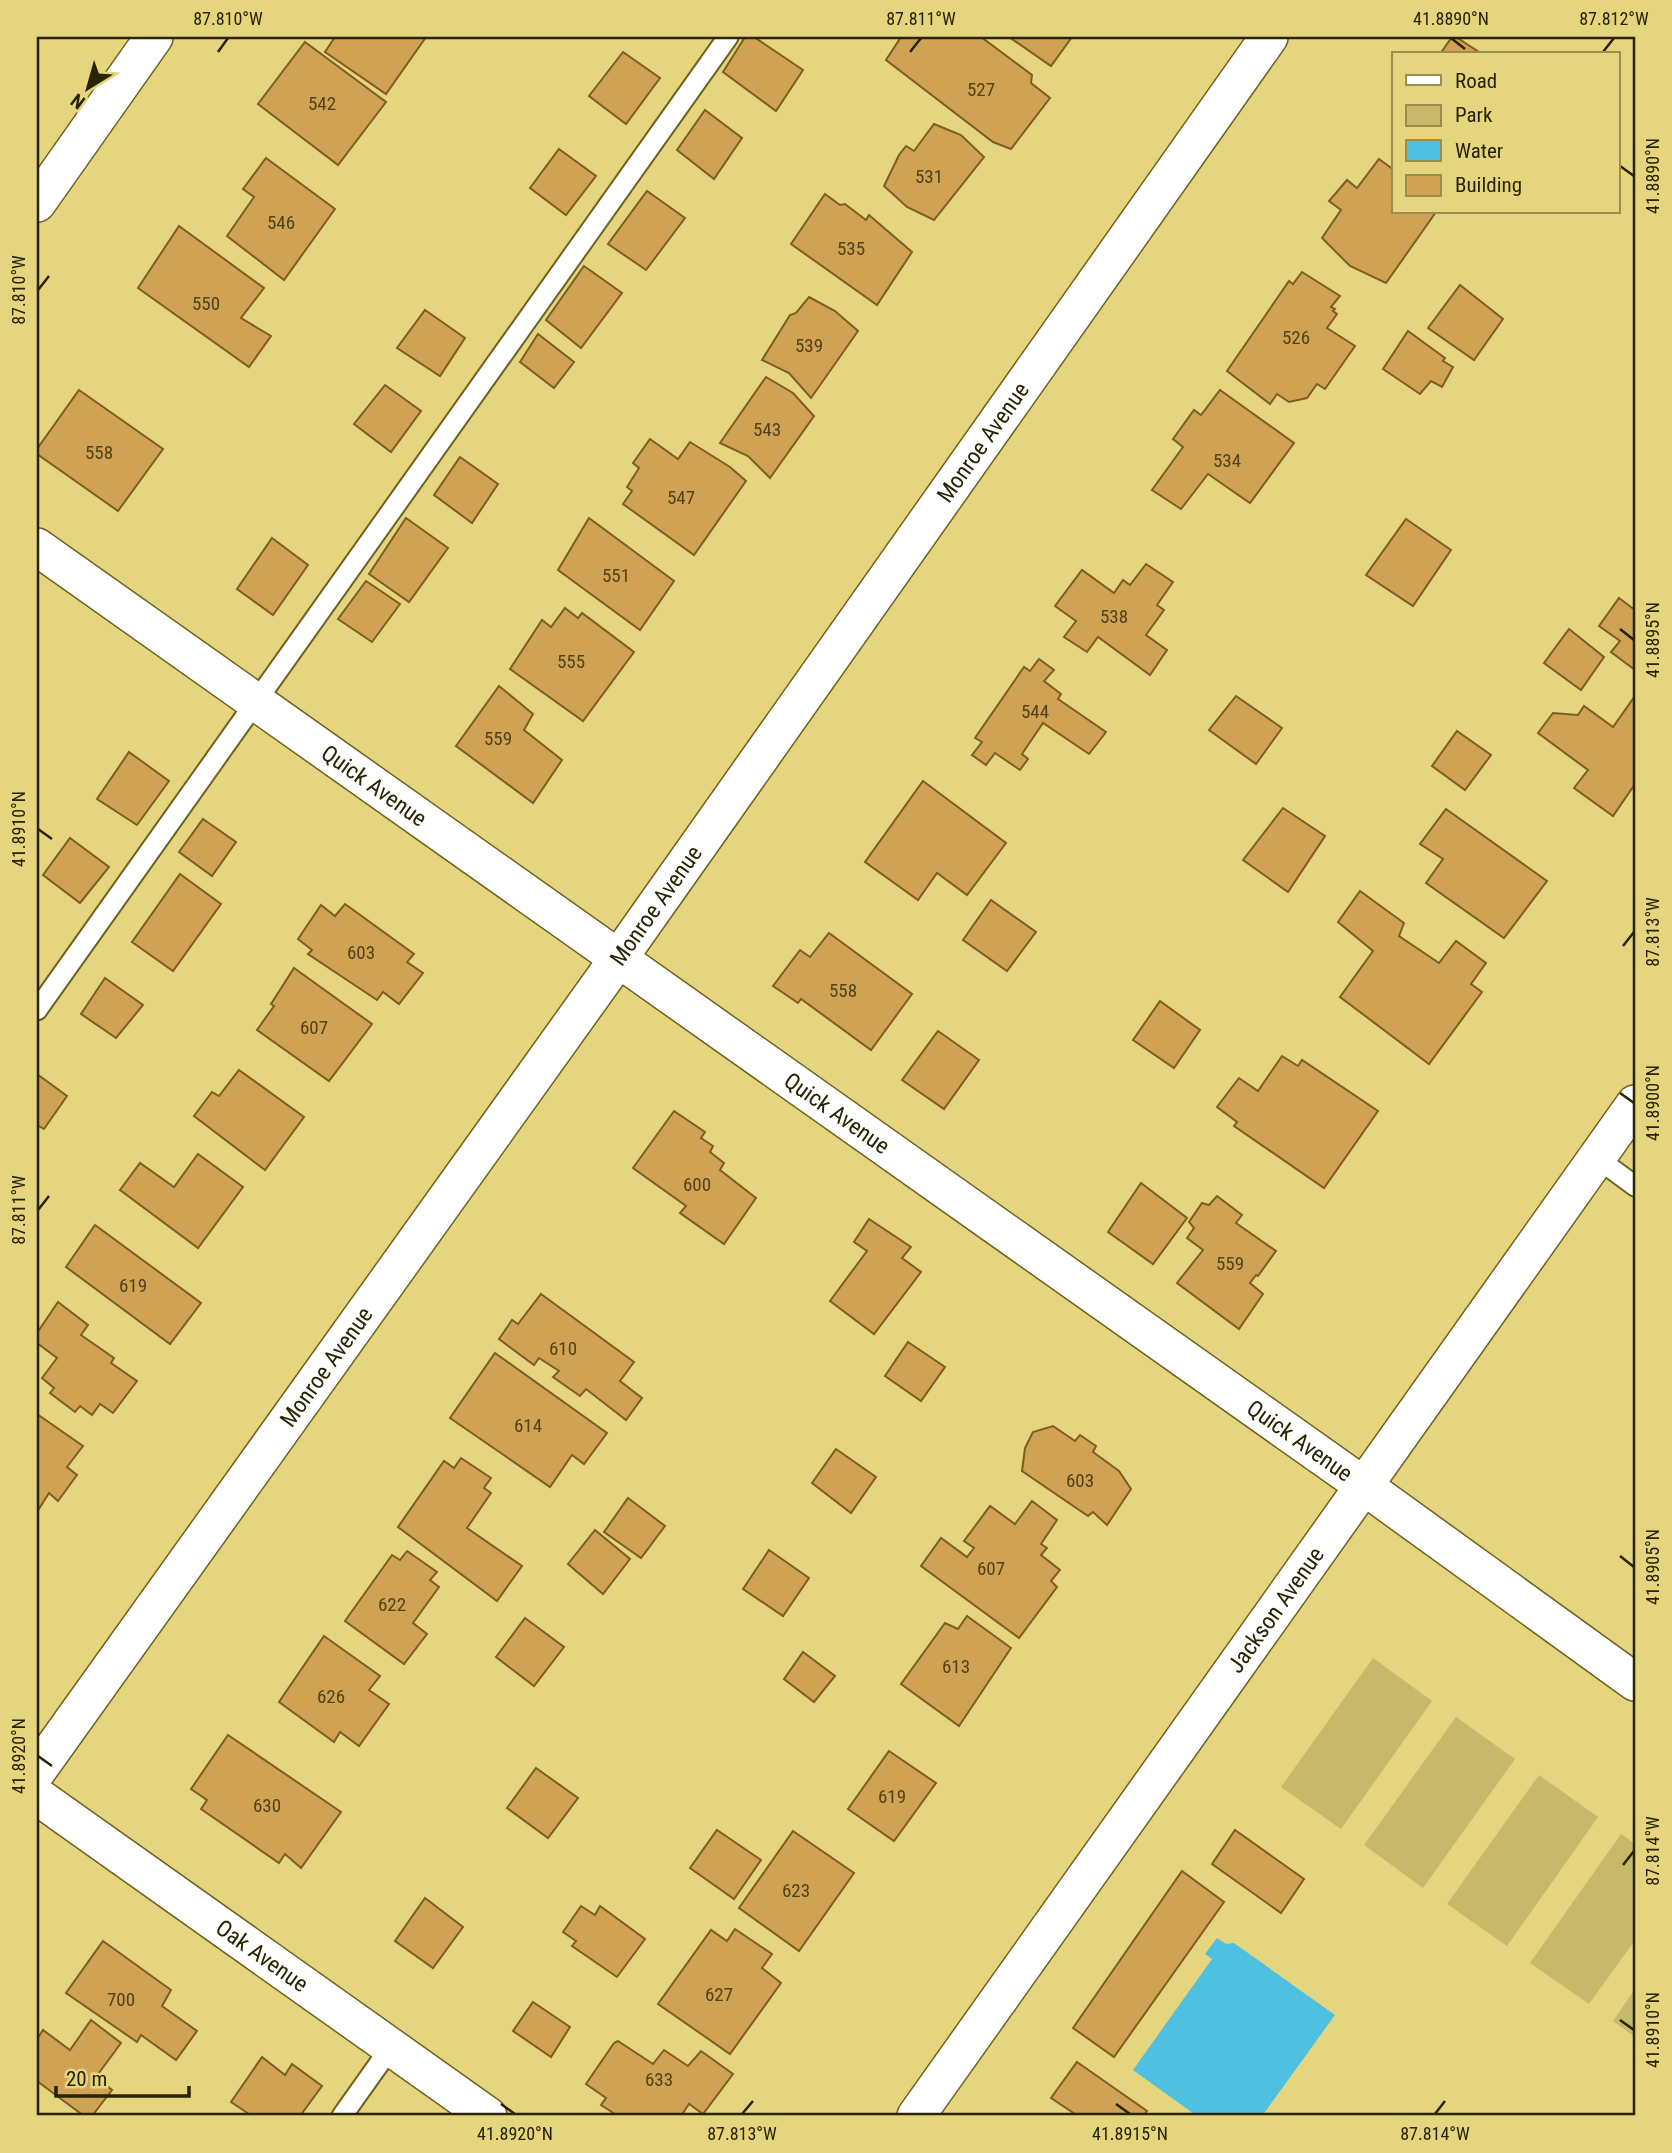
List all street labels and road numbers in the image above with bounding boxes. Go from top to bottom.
street label: Monroe Avenue [931,377,1034,508]
street label: Quick Avenue [316,739,432,832]
street label: Monroe Avenue [604,840,707,971]
street label: Quick Avenue [779,1067,895,1160]
street label: Monroe Avenue [274,1302,378,1432]
street label: Quick Avenue [1242,1394,1358,1487]
street label: Jackson Avenue [1222,1542,1329,1678]
street label: Oak Avenue [211,1914,313,1998]

